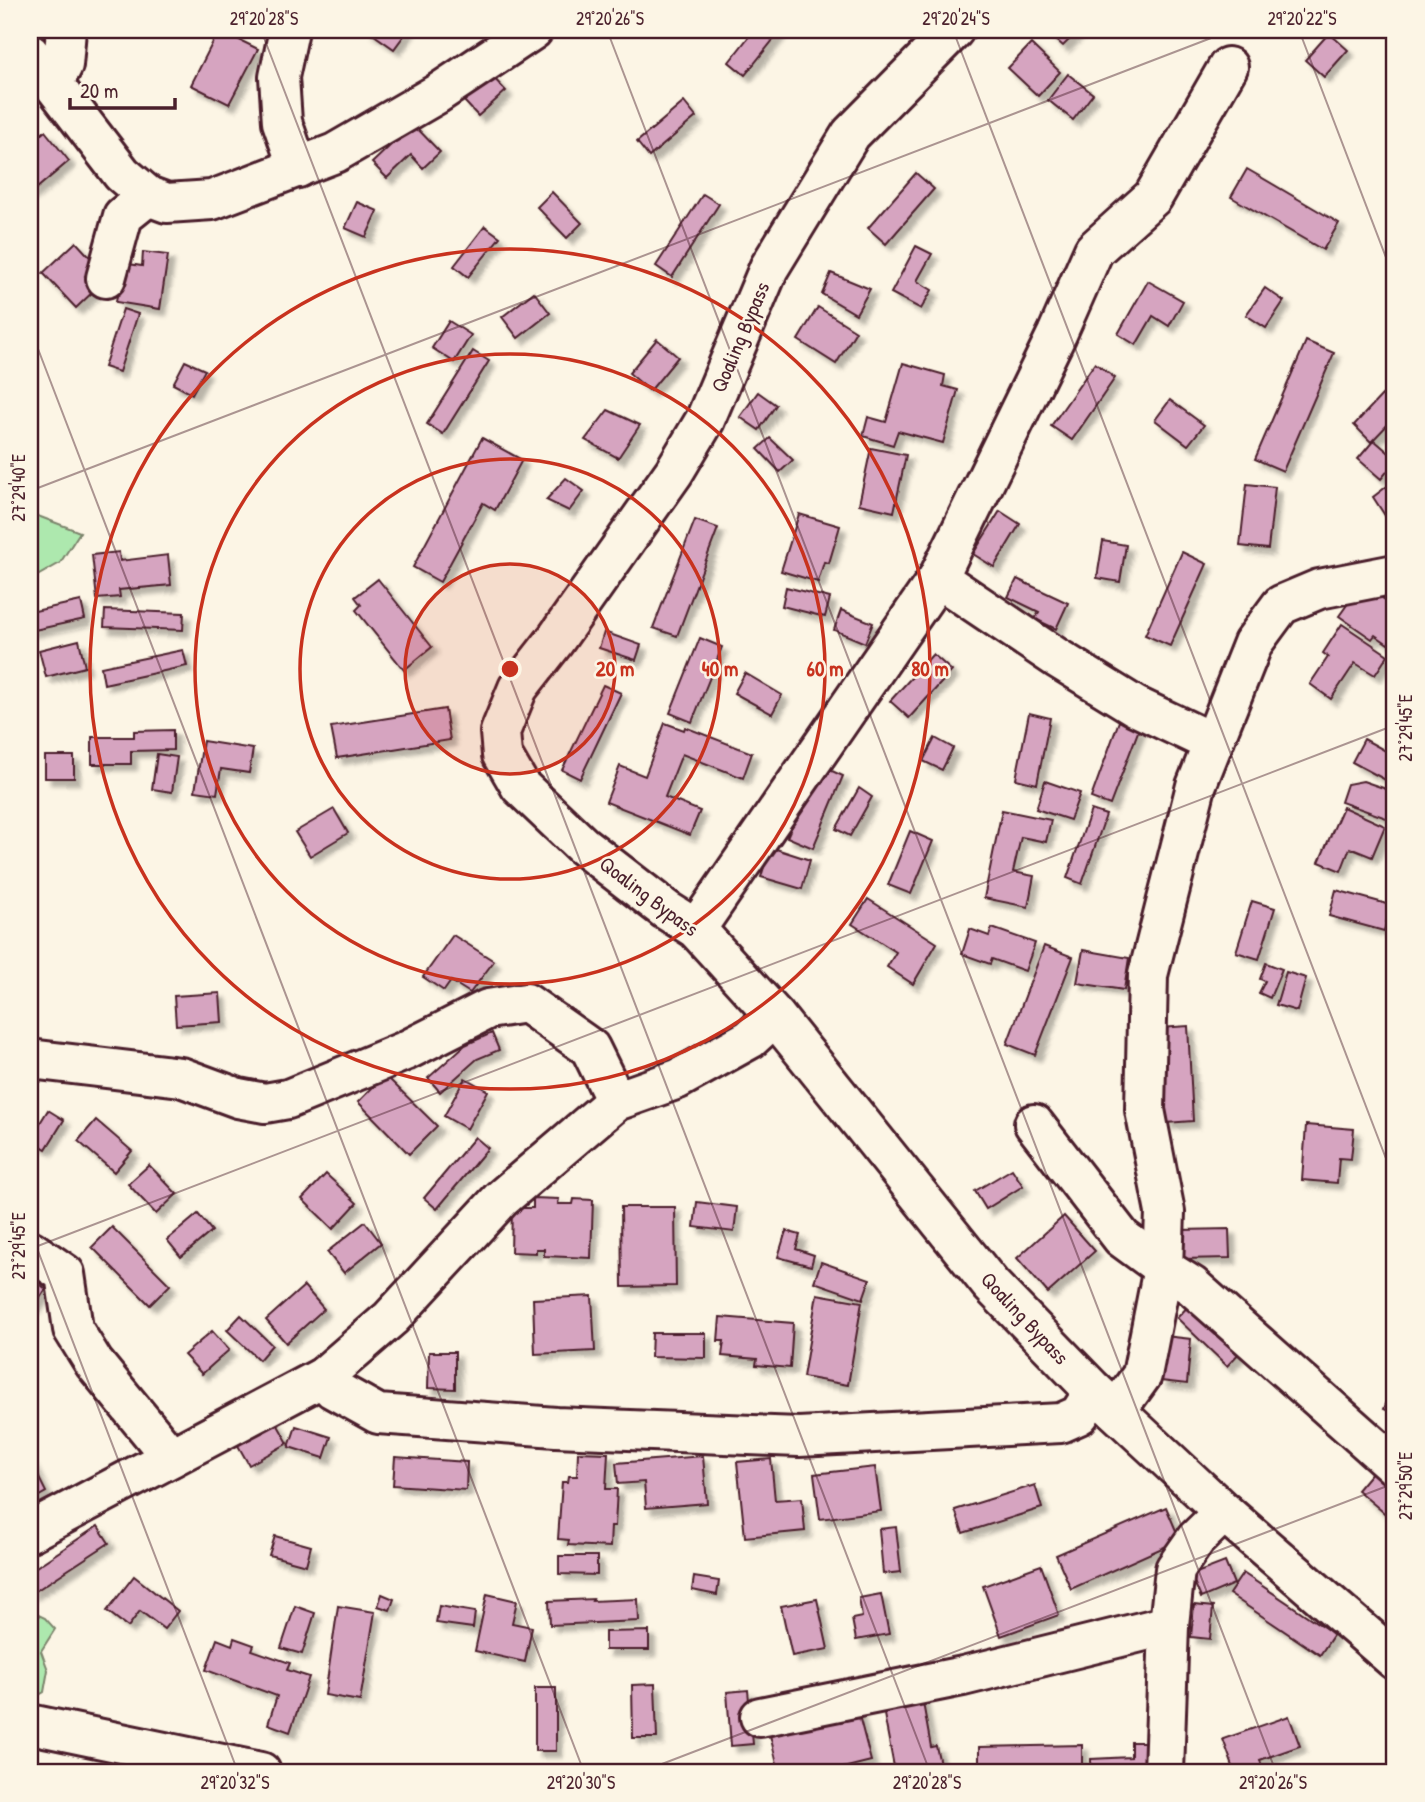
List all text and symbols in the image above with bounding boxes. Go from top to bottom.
text: 29°20'28"S [230,6,298,31]
text: 29°20'26"S [576,6,644,31]
text: 29°20'24"S [922,6,990,31]
text: 29°20'22"S [1267,6,1337,31]
scale bar [70,66,175,110]
text: 20 m [80,76,118,105]
street label: Qoaling Bypass [704,277,776,397]
text: 27°29'40"E [6,454,31,522]
text: 20 m [596,654,634,683]
text: 40 m [702,654,738,683]
text: 60 m [807,654,843,683]
text: 80 m [911,654,949,683]
centre of rings [498,657,522,681]
text: 27°29'45"E [1393,694,1418,762]
street label: Qoaling Bypass [593,849,705,943]
text: 27°29'45"E [6,1212,31,1280]
street label: Qoaling Bypass [974,1265,1076,1371]
text: 27°29'50"E [1393,1452,1418,1520]
text: 29°20'32"S [201,1770,269,1795]
text: 29°20'30"S [547,1770,615,1795]
text: 29°20'28"S [893,1770,961,1795]
text: 29°20'26"S [1239,1770,1307,1795]

